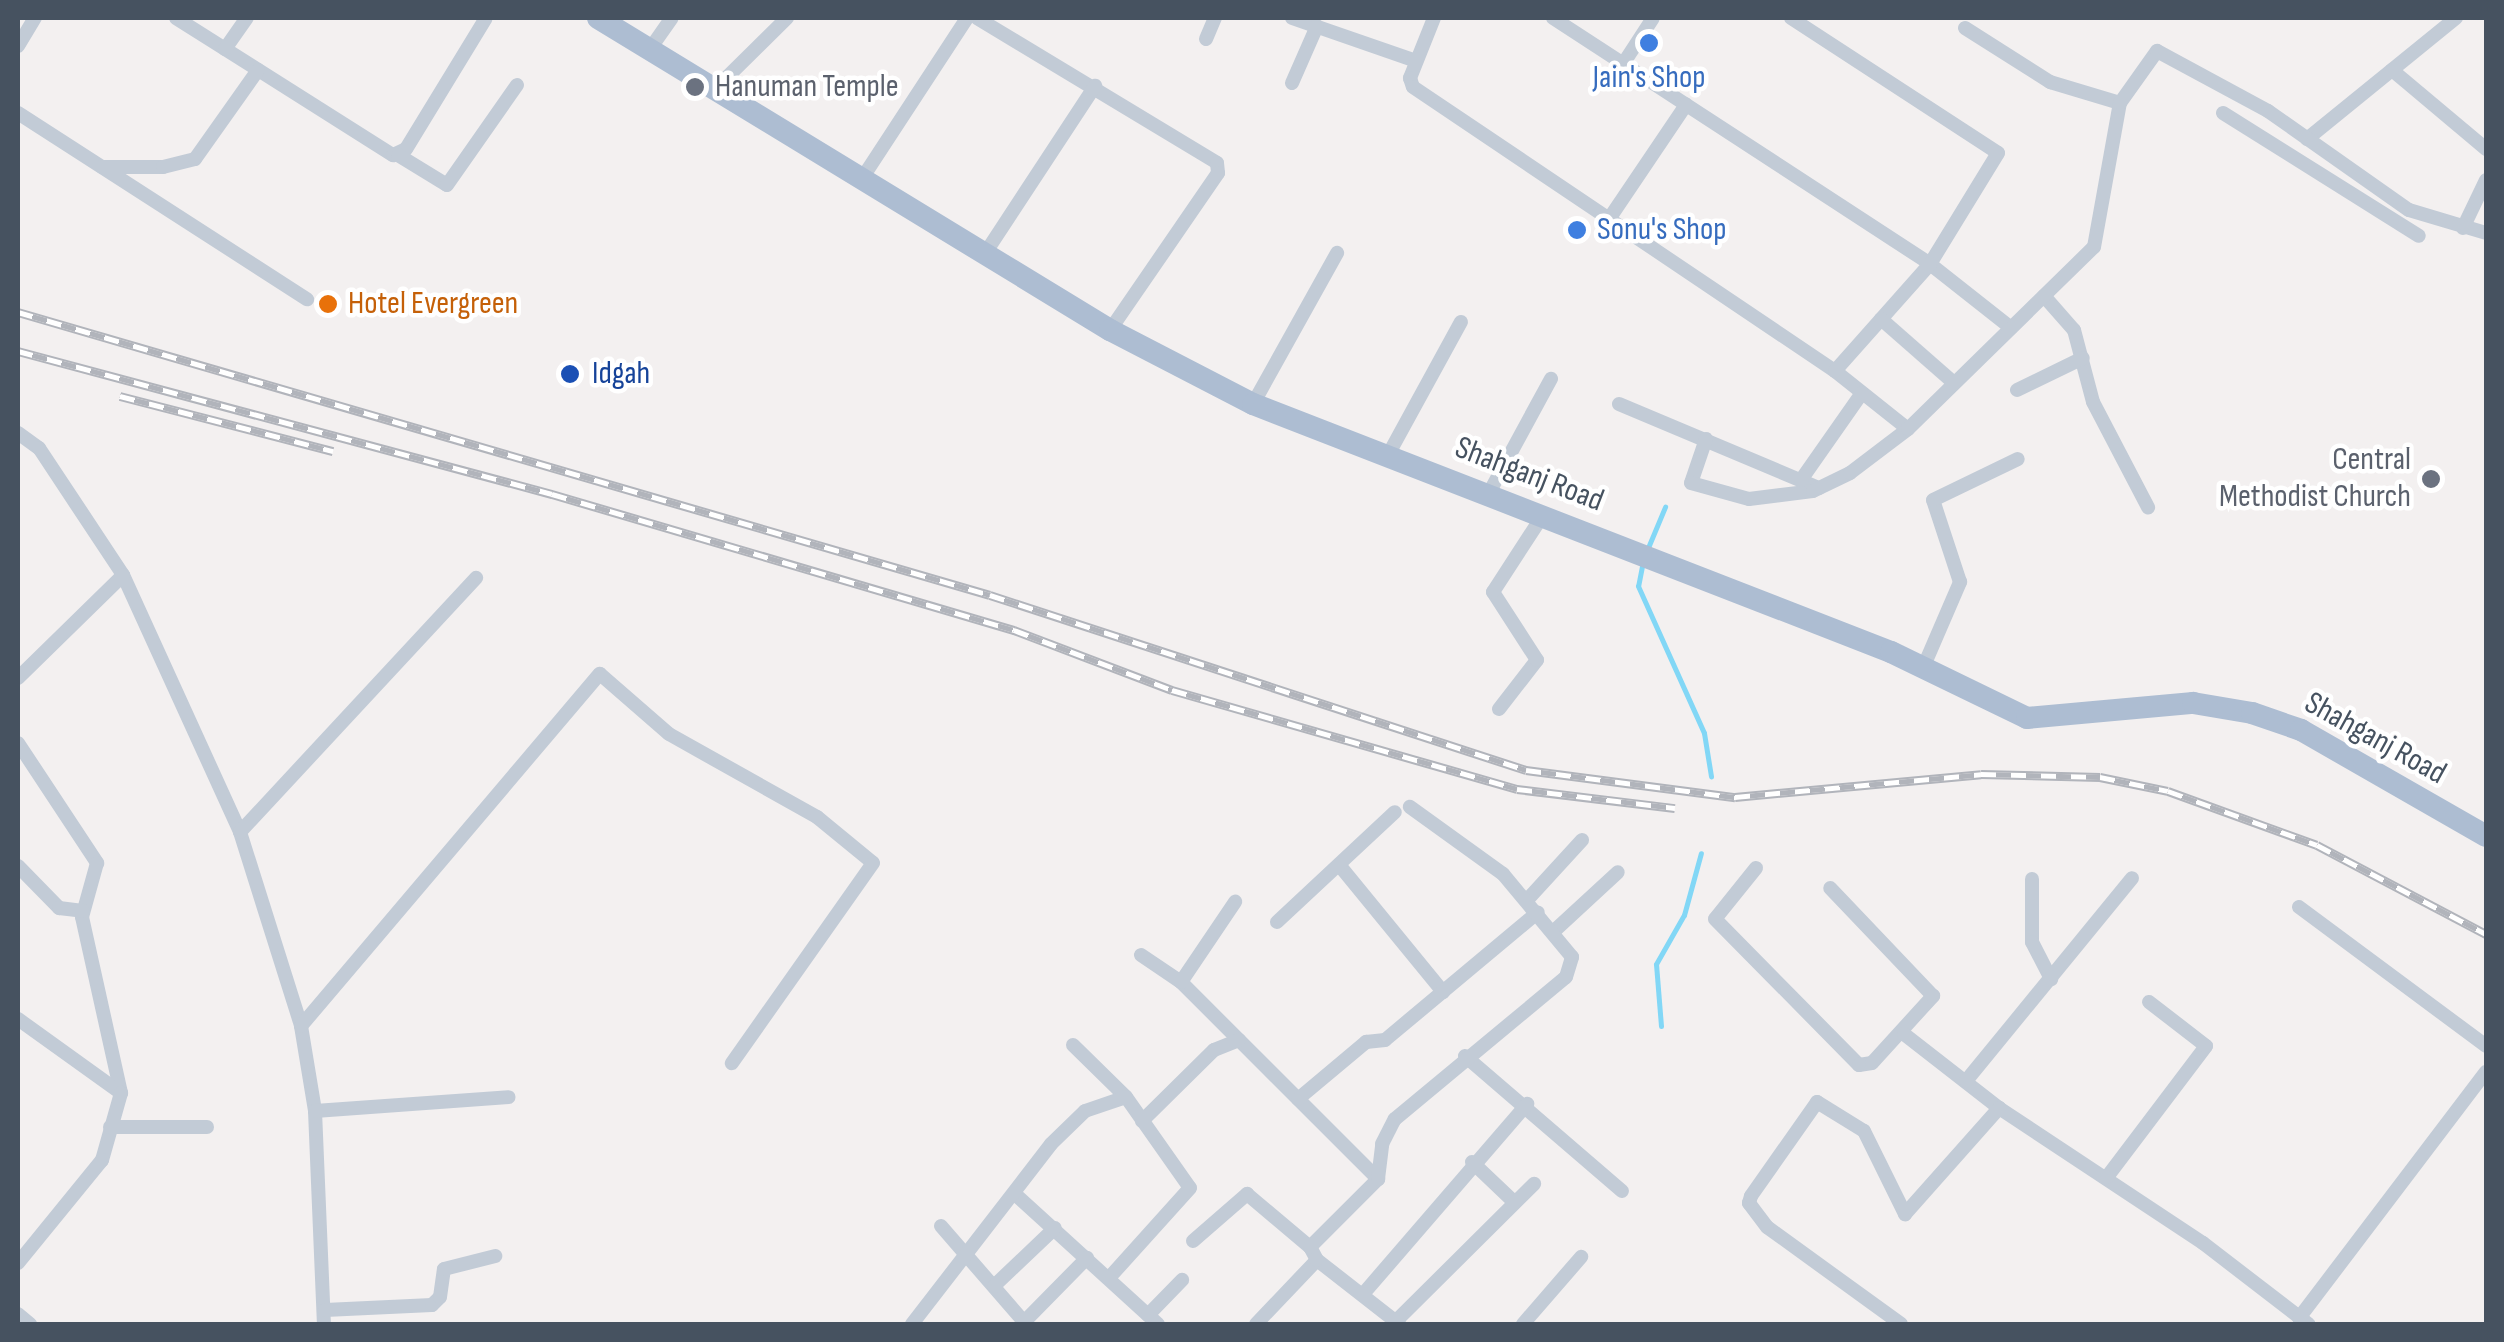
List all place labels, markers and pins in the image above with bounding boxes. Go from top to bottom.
marker: Jain's Shop [1638,32,1660,54]
place label: Jain's Shop [1593,59,1705,97]
place label: Hanuman Temple [715,68,899,106]
marker: Hanuman Temple [684,76,706,98]
place label: Sonu's Shop [1597,211,1727,249]
marker: Sonu's Shop [1566,219,1588,241]
place label: Hotel Evergreen [348,285,518,323]
marker: Hotel Evergreen [317,293,339,315]
place label: Idgah [592,355,650,393]
marker: Idgah [557,361,583,387]
place label: Central Methodist Church [2219,442,2411,517]
marker: Central Methodist Church [2420,468,2442,490]

